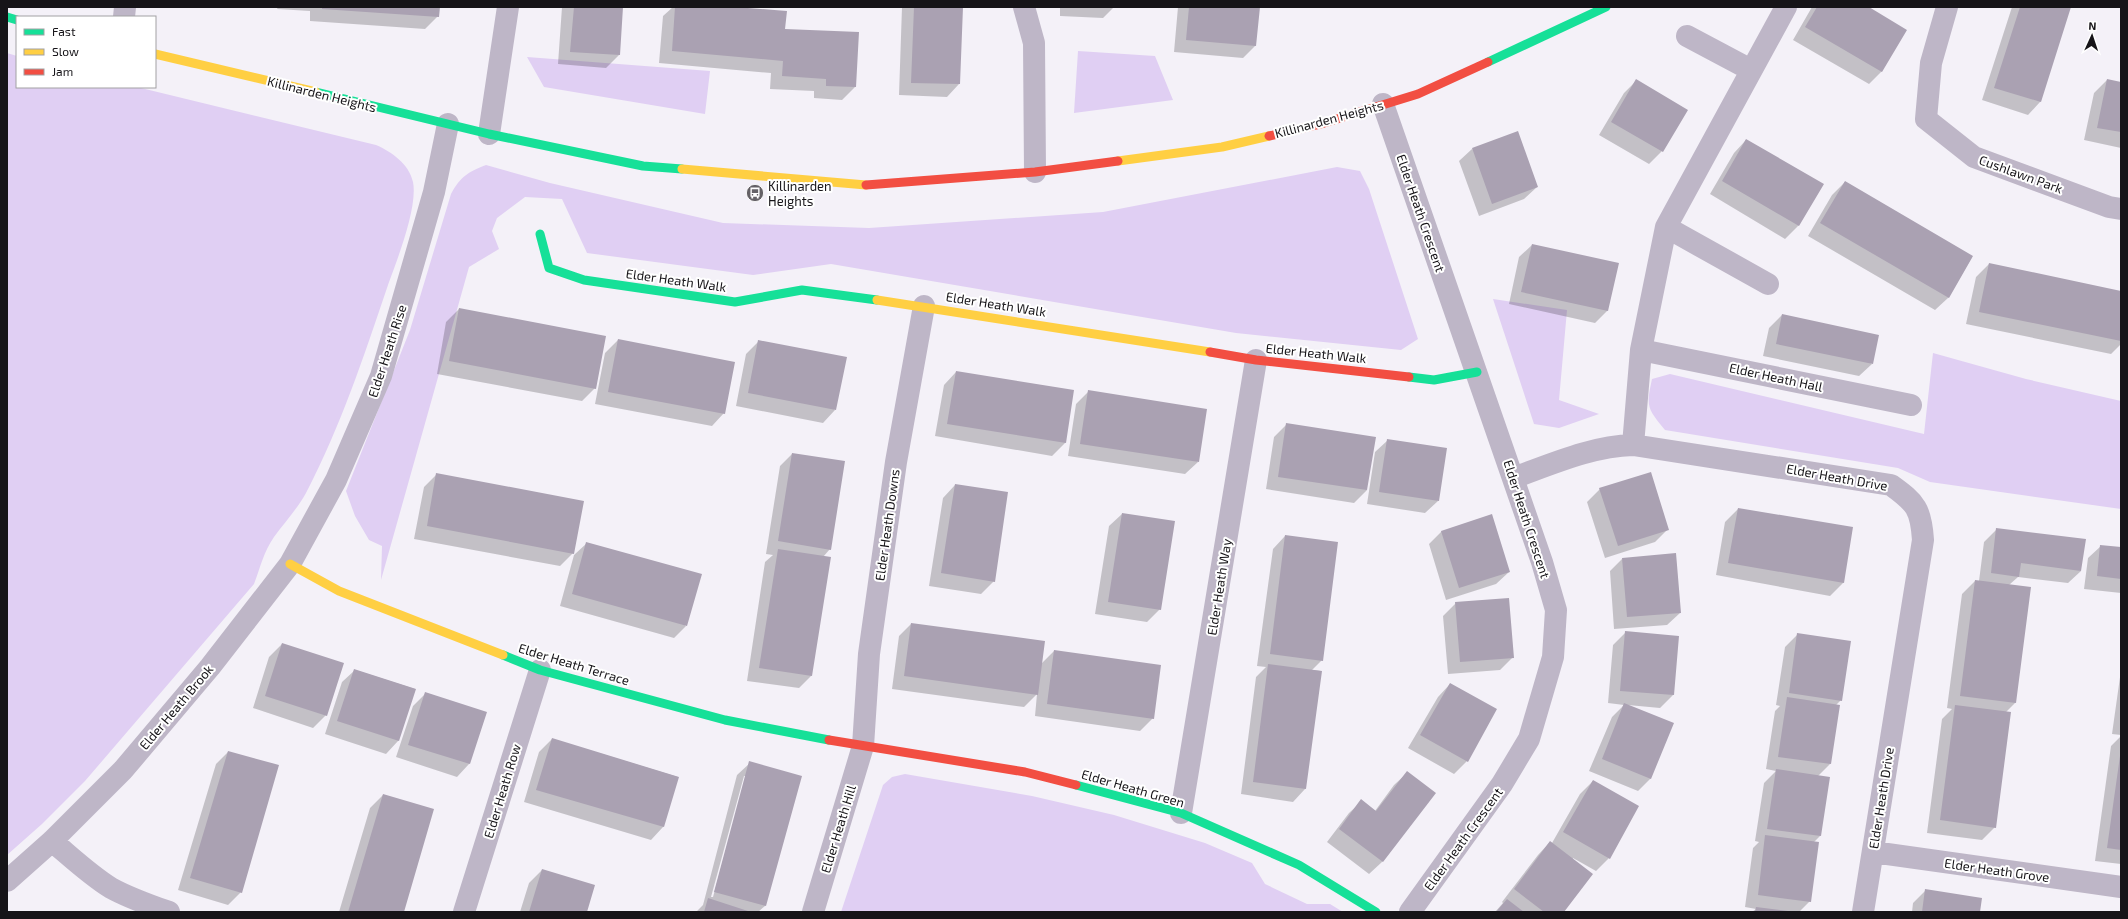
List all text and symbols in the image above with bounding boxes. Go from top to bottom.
legend [16,16,156,88]
north arrow [2072,16,2112,56]
text: N [2088,19,2097,32]
text: Fast [52,24,76,38]
text: Slow [52,44,79,58]
text: Jam [52,64,73,78]
street label: Killinarden Heights [266,73,378,115]
street label: Killinarden Heights [1273,97,1385,141]
street label: Cushlawn Park [1977,151,2065,197]
street label: Elder Heath Crescent [1393,152,1449,274]
place label: Killinarden Heights [768,178,832,209]
bus stop icon: Killinarden Heights [745,183,765,203]
street label: Elder Heath Walk [625,265,728,295]
street label: Elder Heath Walk [945,288,1048,320]
street label: Elder Heath Rise [364,303,410,399]
street label: Elder Heath Walk [1265,340,1368,366]
street label: Elder Heath Hall [1728,359,1824,395]
street label: Elder Heath Crescent [1500,458,1554,580]
street label: Elder Heath Drive [1785,460,1889,494]
street label: Elder Heath Downs [871,468,903,582]
street label: Elder Heath Way [1203,537,1235,636]
street label: Elder Heath Terrace [517,640,631,688]
street label: Elder Heath Brook [136,661,216,753]
street label: Elder Heath Row [480,742,524,840]
street label: Elder Heath Drive [1865,746,1897,850]
street label: Elder Heath Green [1080,766,1186,810]
street label: Elder Heath Hill [817,783,859,875]
street label: Elder Heath Crescent [1420,784,1506,894]
street label: Elder Heath Grove [1943,855,2051,885]

